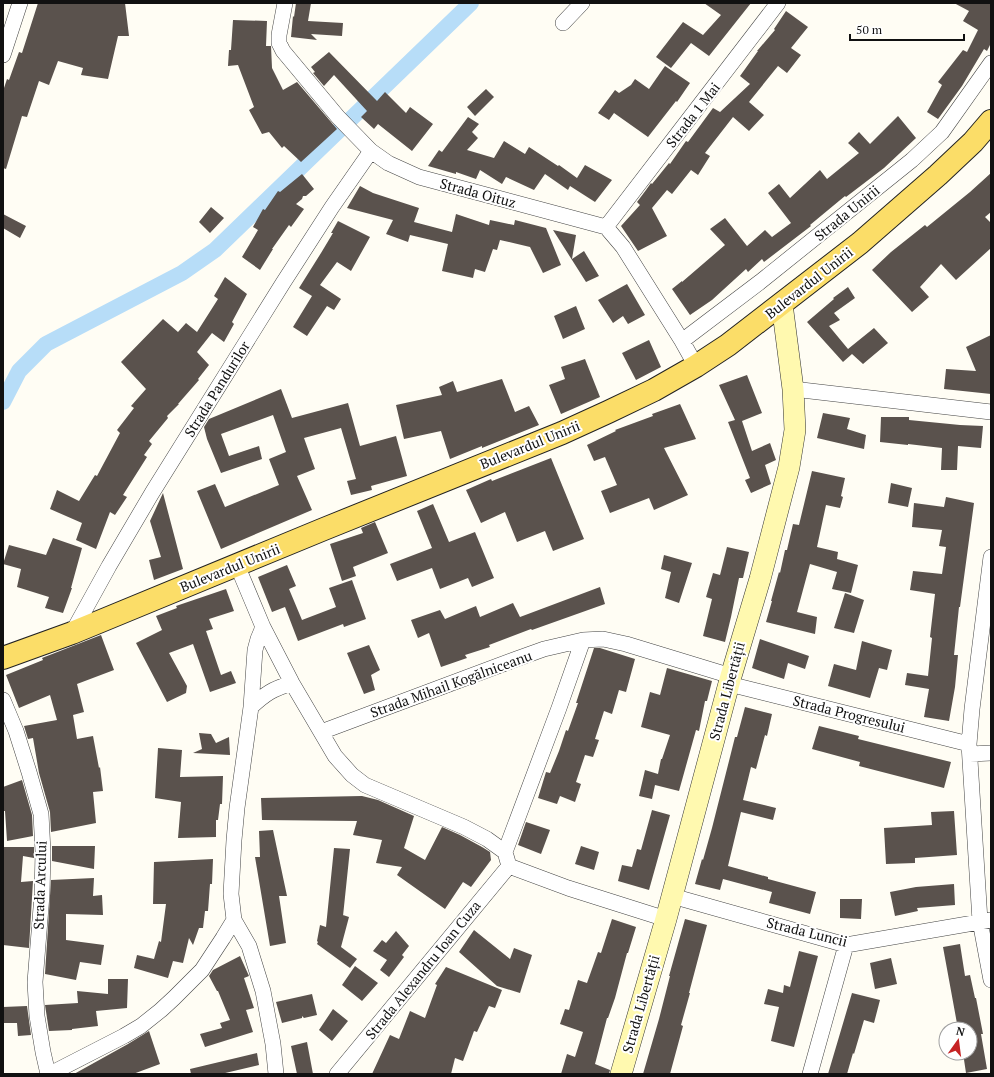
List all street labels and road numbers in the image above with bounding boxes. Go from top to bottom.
street label: Strada 1 Mai [661,78,724,151]
street label: Strada Oituz [438,173,518,212]
street label: Strada Unirii [810,180,883,245]
street label: Bulevardul Unirii [761,242,856,323]
street label: Strada Pandurilor [179,337,254,440]
street label: Bulevardul Unirii [477,416,583,473]
street label: Bulevardul Unirii [177,539,283,596]
street label: Strada Libertății [704,640,749,742]
street label: Strada Mihail Kogălniceanu [367,645,534,722]
street label: Strada Progresului [791,690,907,737]
street label: Strada Arcului [28,840,51,930]
street label: Strada Alexandru Ioan Cuza [361,896,485,1043]
street label: Strada Luncii [765,912,849,951]
street label: Strada Libertății [617,953,664,1055]

